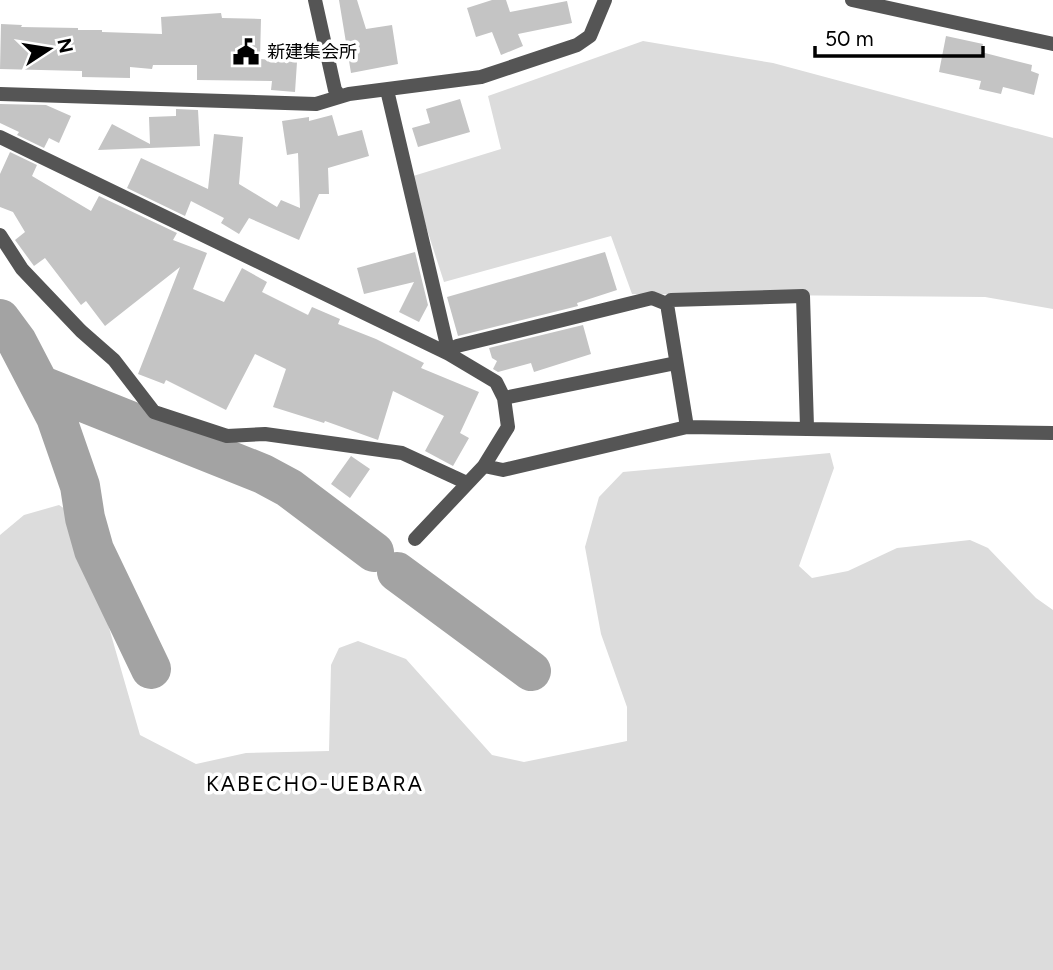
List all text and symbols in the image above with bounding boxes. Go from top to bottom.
north arrow [14,14,84,84]
scale bar [815,14,983,58]
text: 50 m [825,26,874,51]
text: N [52,36,78,55]
public building icon: 新建集会所 [231,37,261,67]
place label: 新建集会所 [267,41,357,63]
district label: KABECHO-UEBARA [206,771,424,796]

